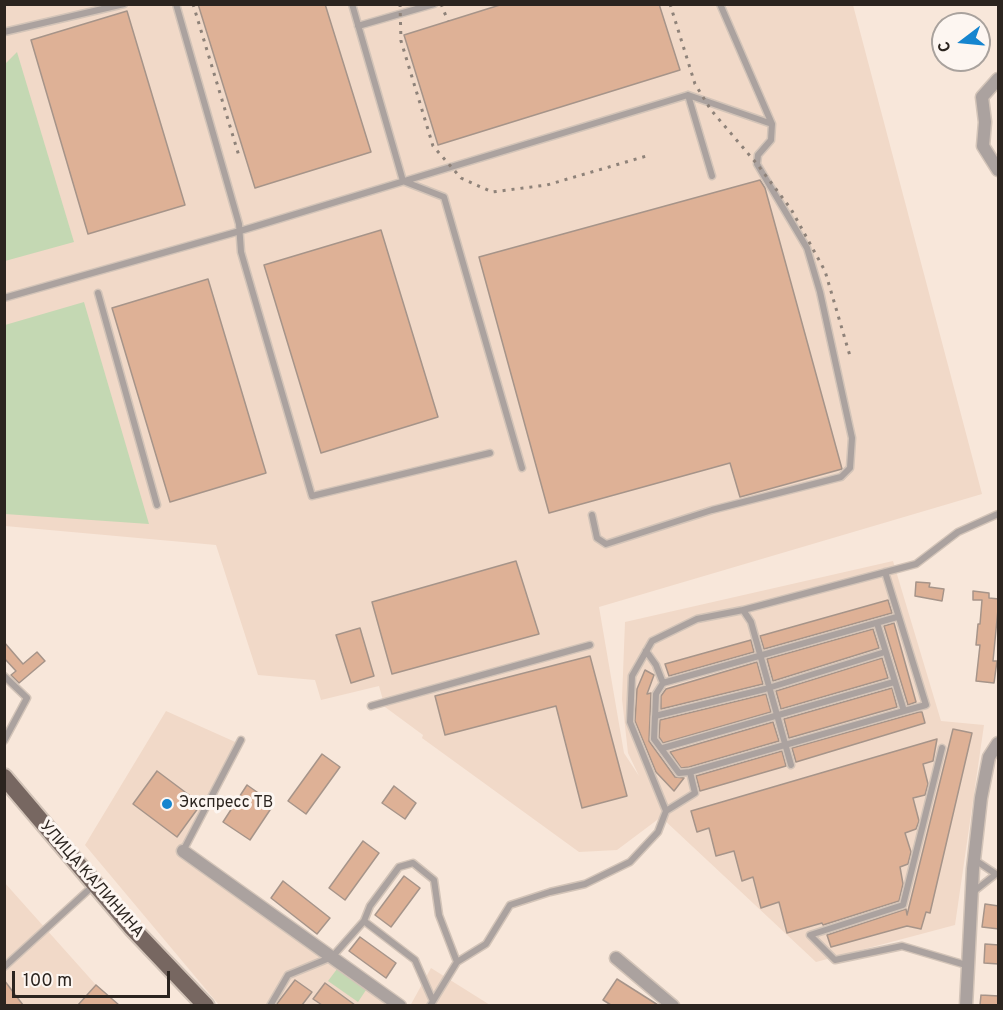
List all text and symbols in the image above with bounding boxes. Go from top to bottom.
north arrow [931,12,991,72]
text: С [935,39,957,54]
place label: Экспресс ТВ [179,794,273,814]
marker: Экспресс ТВ [160,797,174,811]
street label: УЛИЦА КАЛИНИНА [35,818,147,942]
scale bar [15,959,172,997]
text: 100 m [23,970,72,993]

